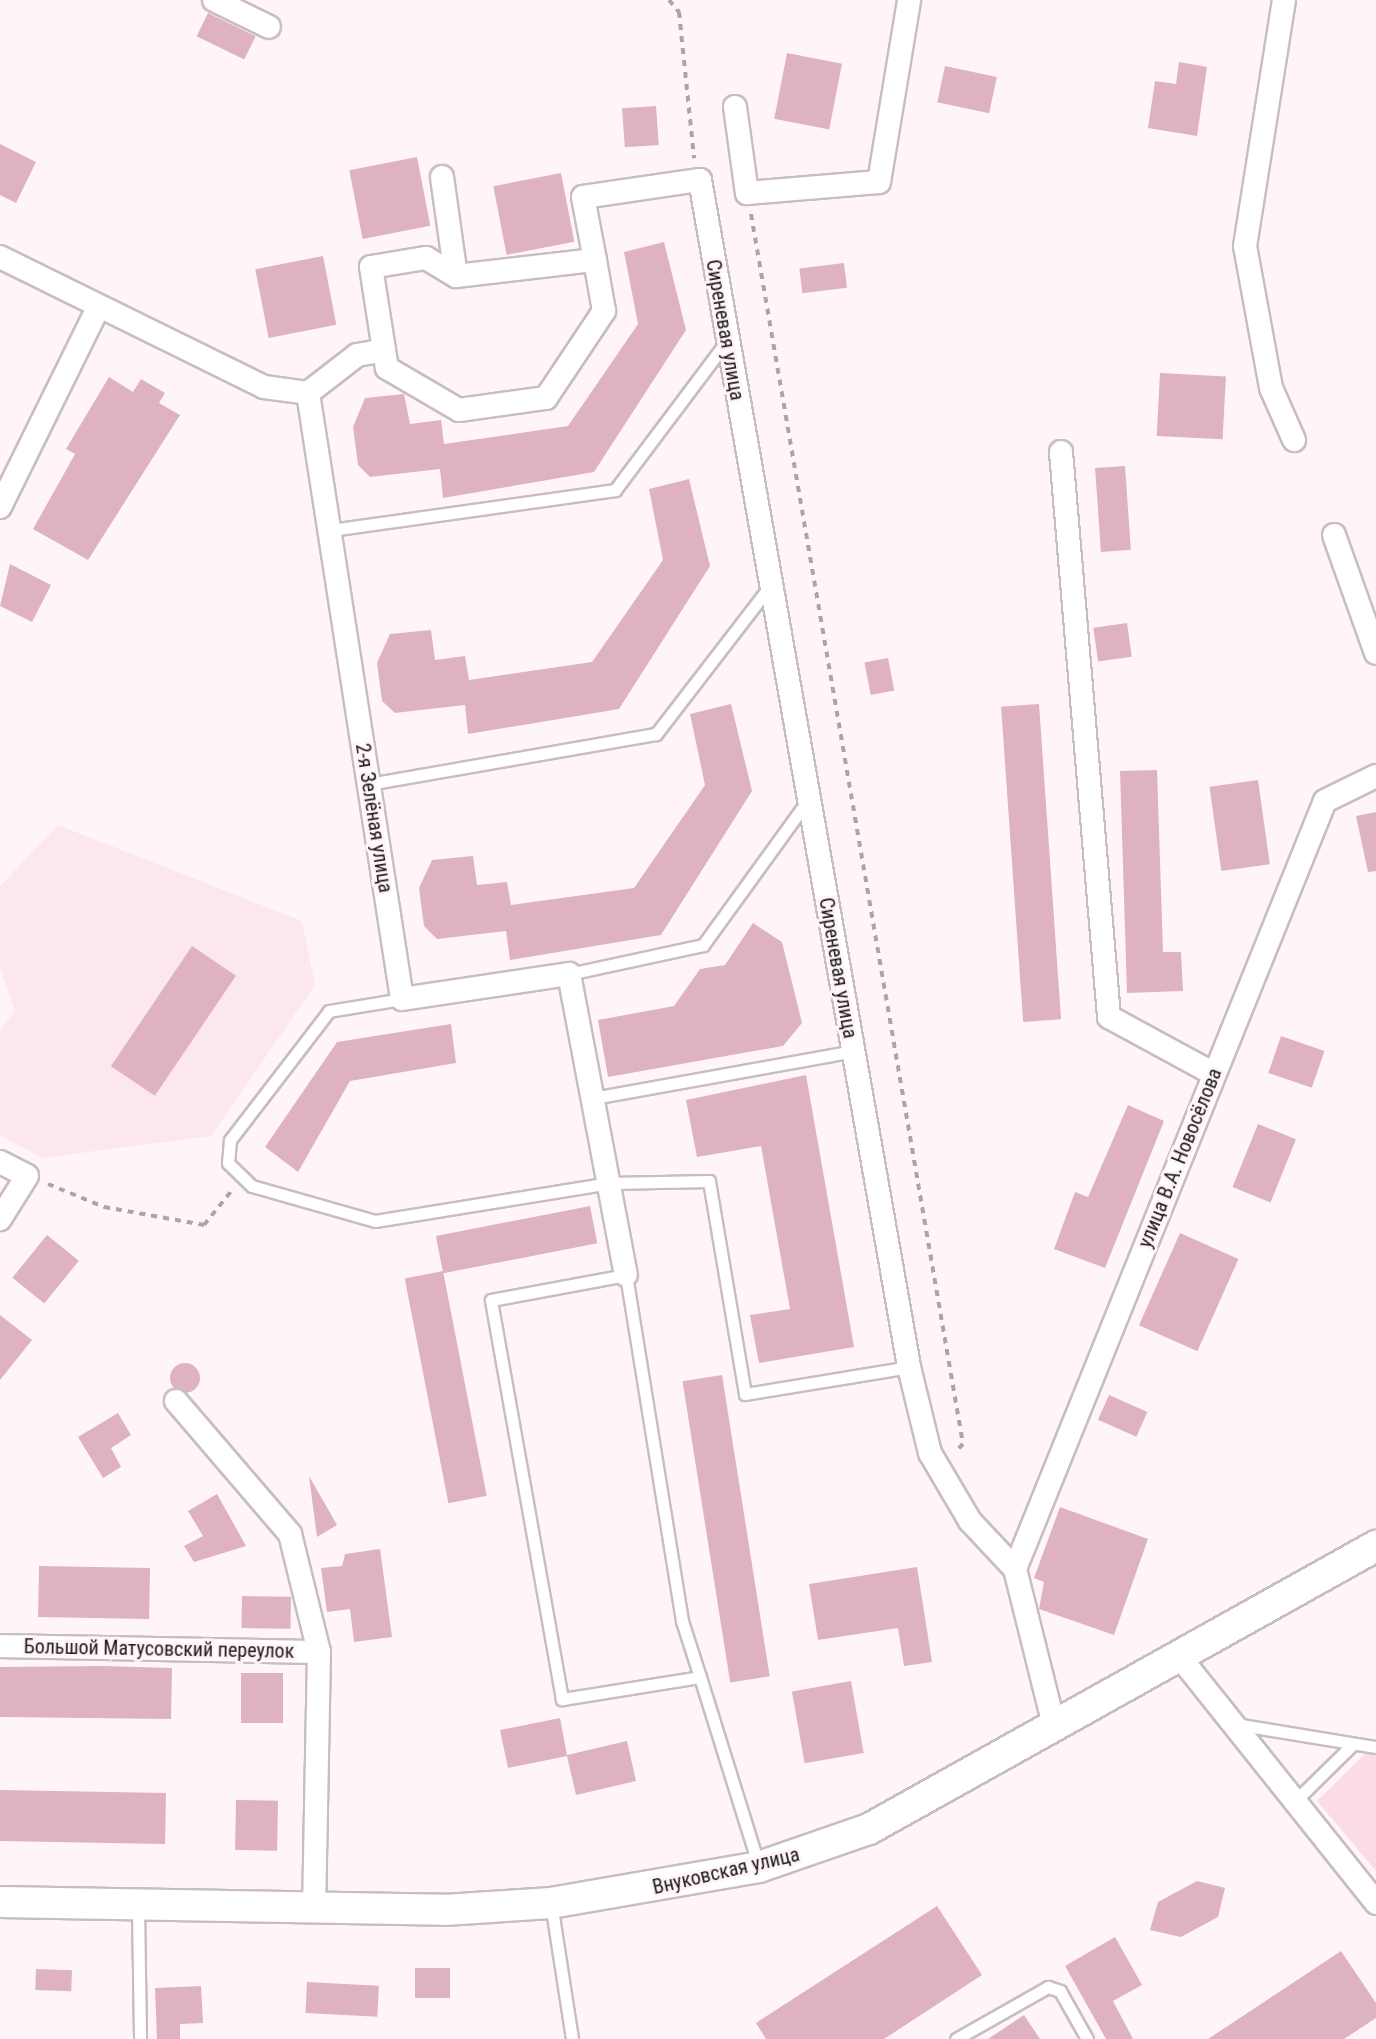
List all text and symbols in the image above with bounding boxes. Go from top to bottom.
street label: Сиреневая улица [701,258,749,402]
street label: 2-я Зелёная улица [350,742,398,894]
street label: Сиреневая улица [814,896,862,1040]
street label: улица В.А. Новосёлова [1133,1065,1227,1251]
street label: Большой Матусовский переулок [24,1635,294,1663]
street label: Внуковская улица [650,1842,802,1900]

